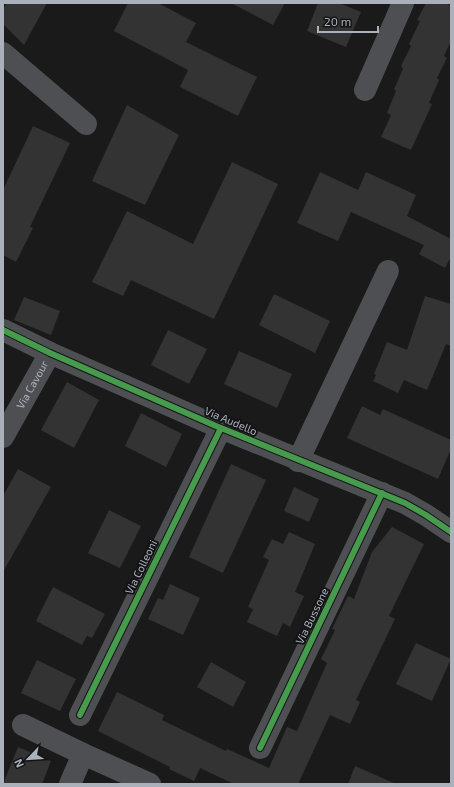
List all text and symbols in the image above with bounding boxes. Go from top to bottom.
scale bar [318,8,378,34]
text: 20 m [324,14,351,28]
street label: Via Cavour [13,358,51,411]
street label: Via Audello [203,404,259,437]
street label: Via Colleoni [122,538,159,596]
street label: Via Bussone [292,586,331,646]
north arrow [8,739,48,779]
text: N [11,757,26,770]

